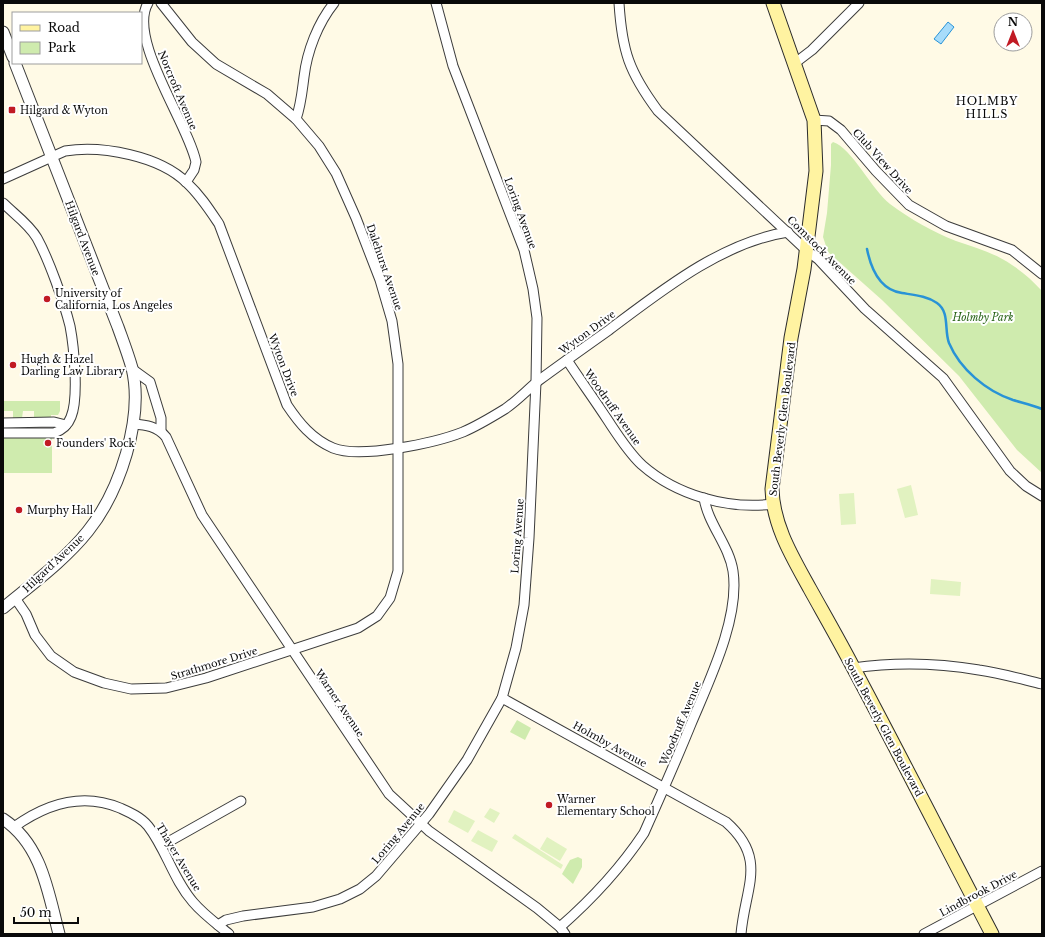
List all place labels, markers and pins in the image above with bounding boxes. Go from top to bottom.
place label: Hilgard & Wyton [20,104,108,117]
marker: Hilgard & Wyton [7,105,17,115]
place label: University of California, Los Angeles [55,287,173,312]
marker: University of California, Los Angeles [42,294,52,304]
place label: Hugh & Hazel Darling Law Library [21,353,125,378]
marker: Hugh & Hazel Darling Law Library [8,360,18,370]
place label: Founders' Rock [56,437,136,450]
marker: Founders' Rock [43,438,53,448]
place label: Murphy Hall [27,504,93,517]
marker: Murphy Hall [14,505,24,515]
place label: Warner Elementary School [556,793,655,818]
marker: Warner Elementary School [544,800,554,810]

